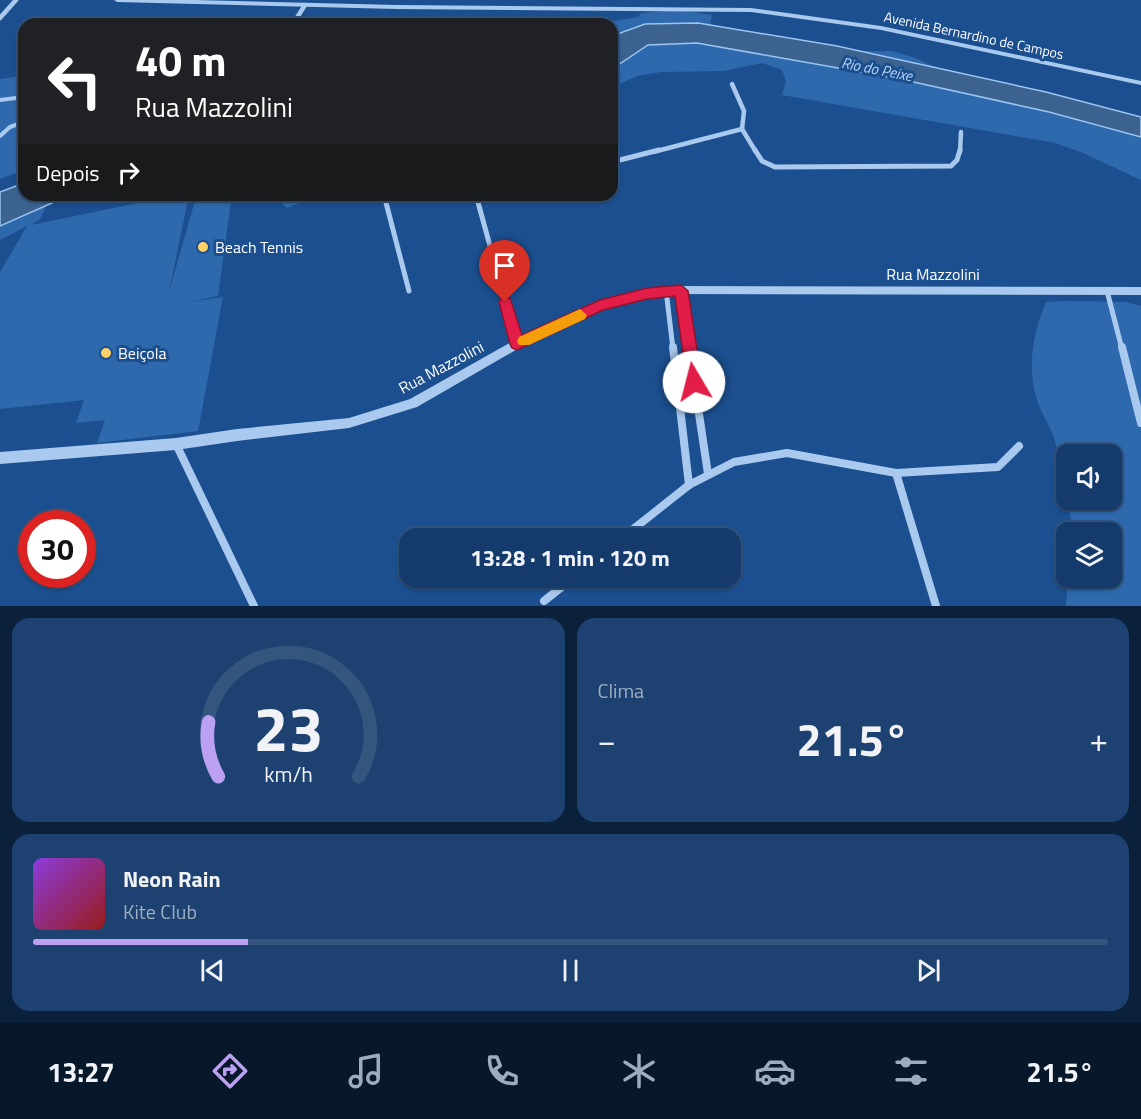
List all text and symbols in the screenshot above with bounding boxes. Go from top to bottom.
street label: Avenida Bernardino de Campos [882,6,1066,64]
text: 40 m [135,28,227,92]
icon: left [36,42,114,120]
water label: Rio do Peixe [840,51,915,87]
text: Rua Mazzolini [135,86,293,127]
text: Depois [36,156,100,190]
icon: right [112,156,145,189]
place label: Beach Tennis [215,235,303,259]
marker: Beach Tennis [196,240,210,254]
pin [479,240,530,302]
icon: arrive [488,249,521,282]
street label: Rua Mazzolini [886,262,980,286]
street label: Rua Mazzolini [394,334,488,400]
place label: Beiçola [118,341,166,365]
marker: Beiçola [99,346,113,360]
position arrow [662,350,726,414]
map controls [1056,444,1122,588]
button: sound [1056,444,1122,510]
speed limit sign: 30 [18,510,96,588]
button: layers [1056,522,1122,588]
text: 13:28 · 1 min · 120 m [470,541,670,575]
text: Clima [598,675,644,706]
text: 23 [253,680,323,775]
text: 21.5° [797,705,909,773]
text: − [598,715,616,765]
text: + [1090,715,1108,765]
text: km/h [264,758,313,790]
text: Neon Rain [123,862,221,896]
text: Kite Club [123,896,197,927]
icon: previous [196,954,229,987]
icon: pause [554,954,587,987]
icon: next [912,954,945,987]
icon: directions [209,1050,251,1092]
icon: music [345,1050,387,1092]
icon: phone [481,1050,523,1092]
icon: climate [618,1050,660,1092]
icon: car [754,1050,796,1092]
icon: filters [890,1050,932,1092]
text: 13:27 [47,1051,115,1092]
text: 21.5° [1026,1051,1094,1092]

